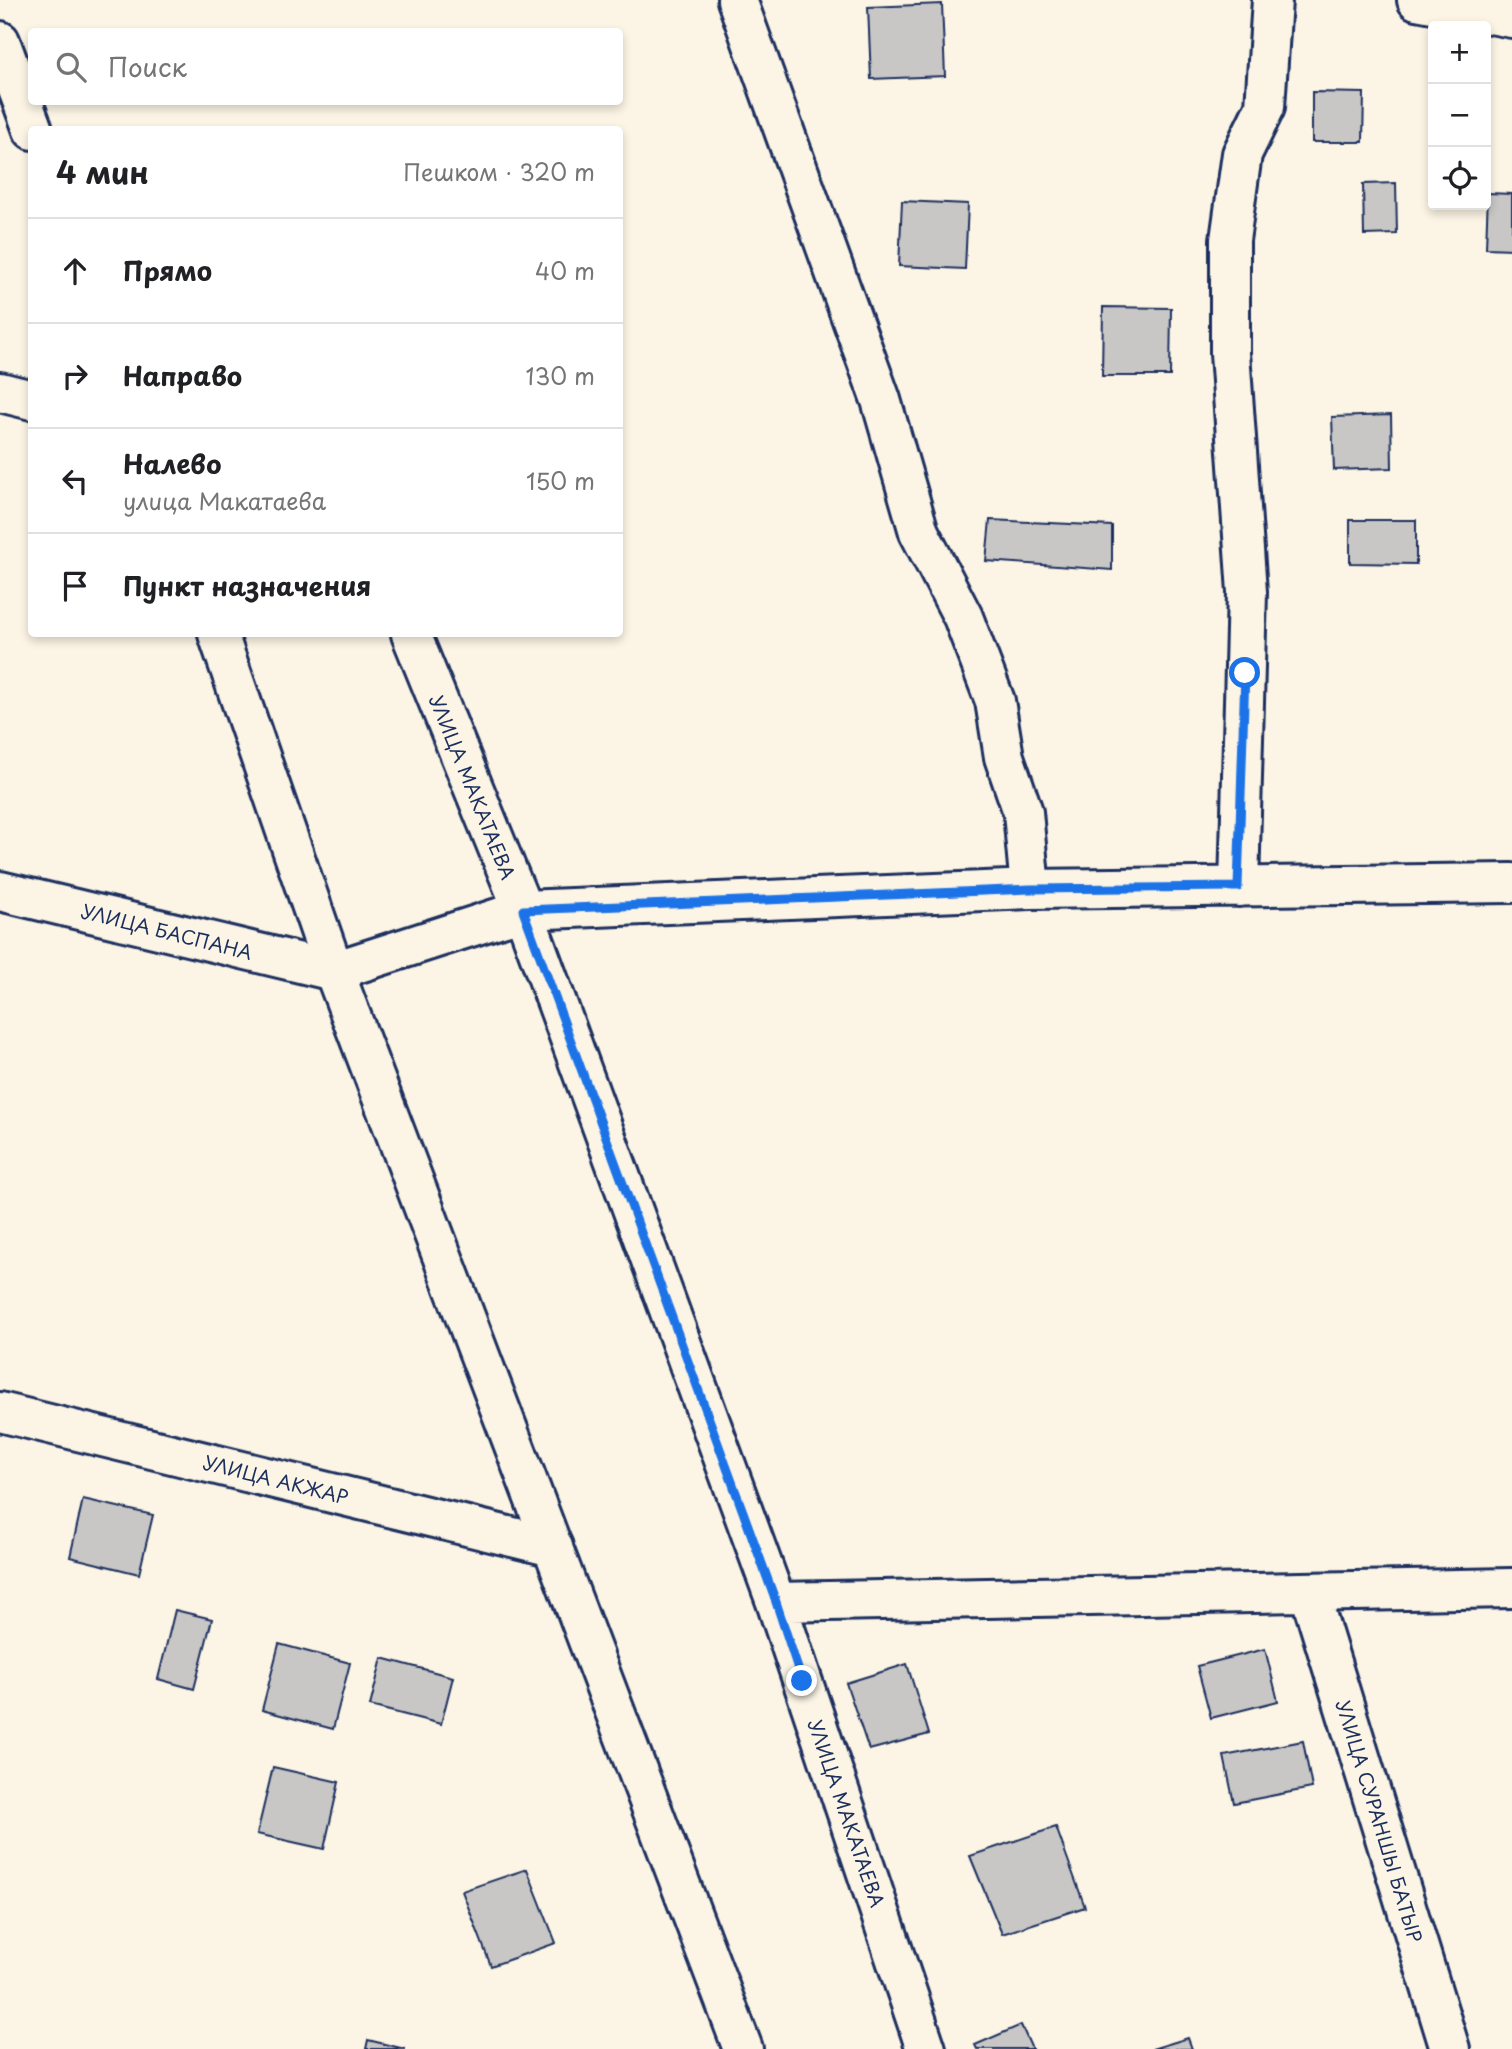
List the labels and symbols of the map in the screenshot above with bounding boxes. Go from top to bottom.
route start [1229,657,1260,688]
street label: УЛИЦА МАКАТАЕВА [423,691,523,884]
street label: УЛИЦА БАСПАНА [79,896,255,966]
street label: УЛИЦА АКЖАР [201,1447,351,1511]
route end [786,1665,817,1696]
street label: УЛИЦА СУРАНШЫ БАТЫР [1330,1696,1430,1946]
street label: УЛИЦА МАКАТАЕВА [802,1715,892,1911]

